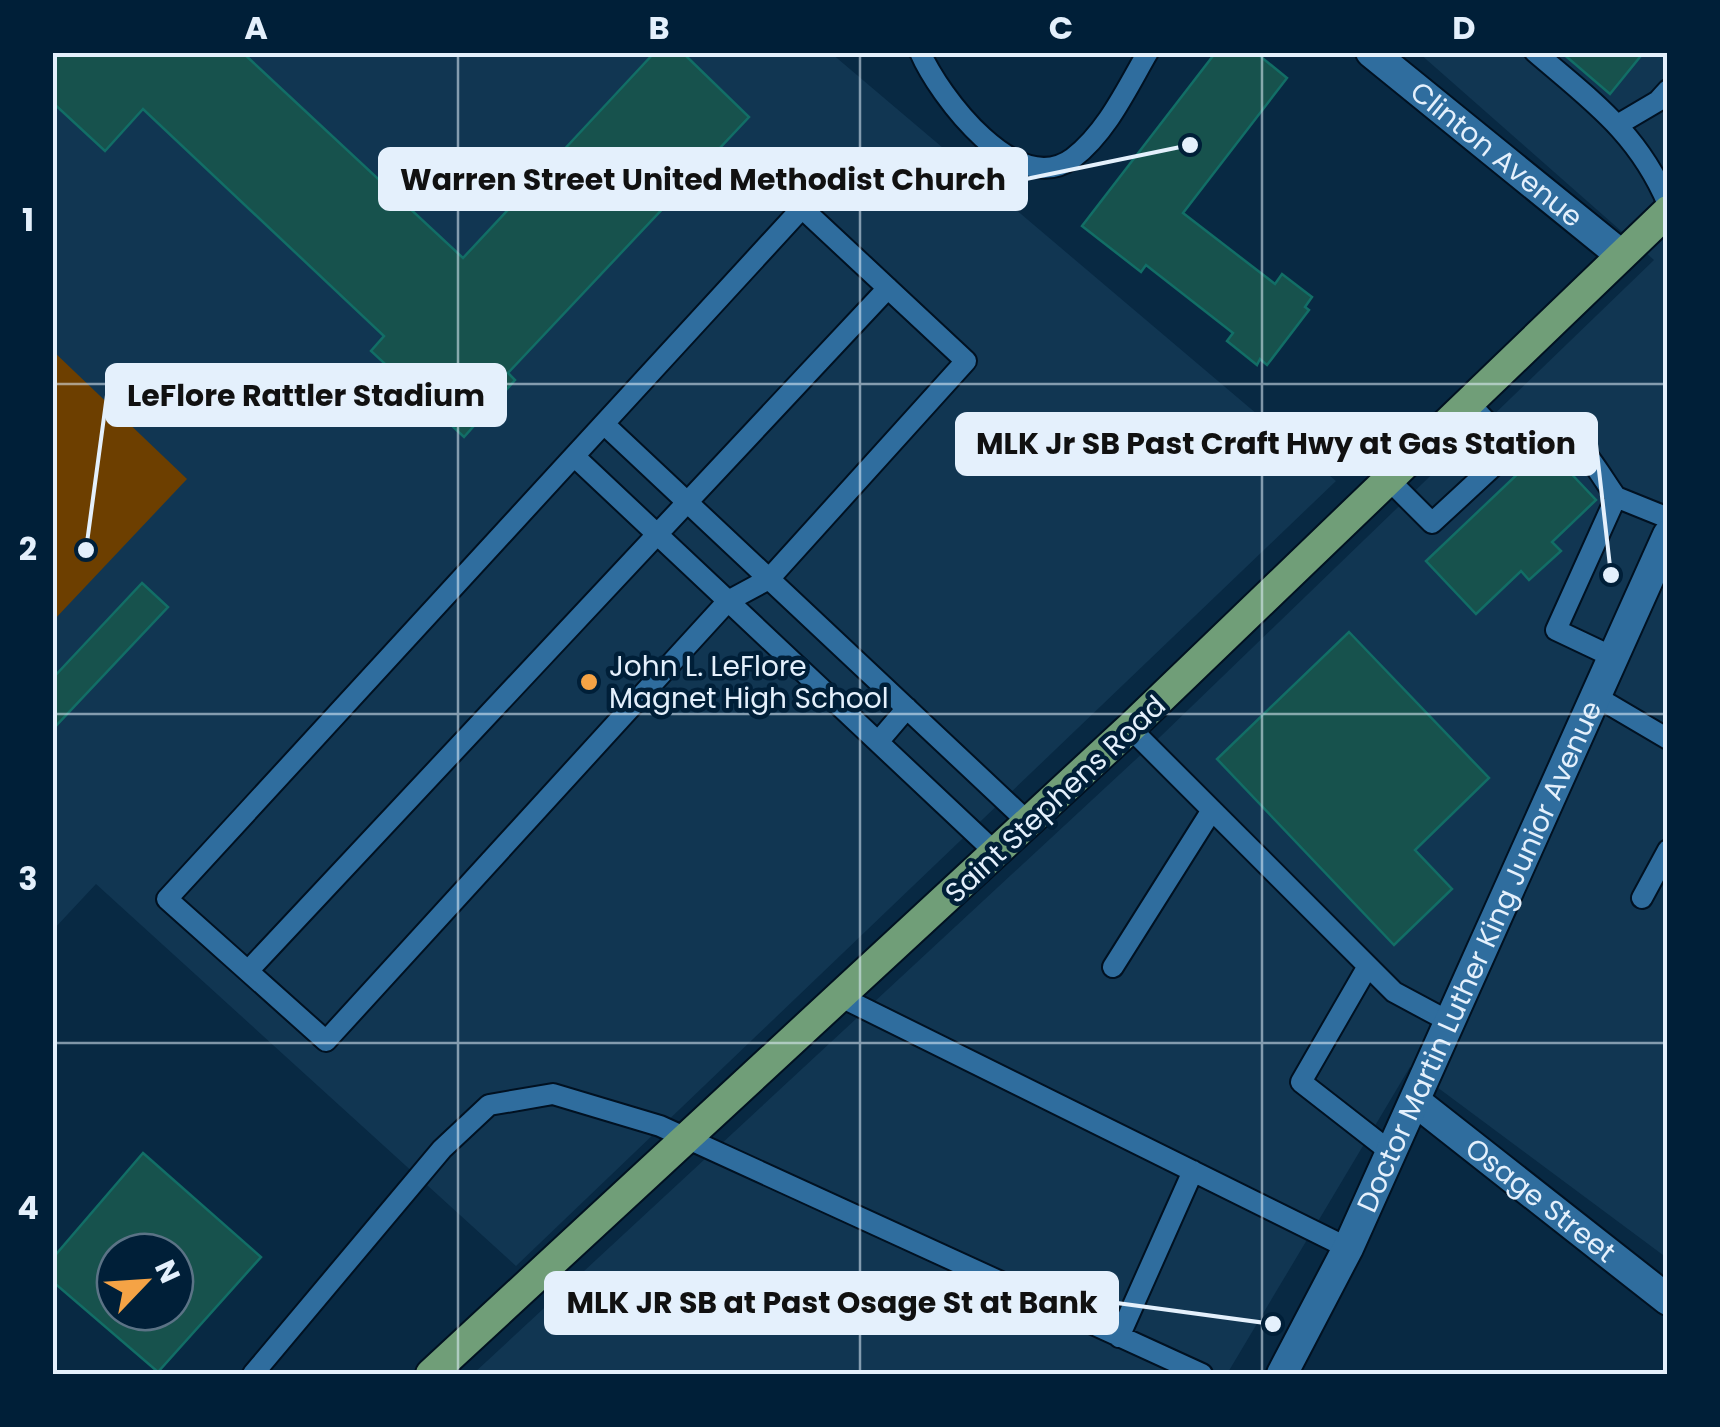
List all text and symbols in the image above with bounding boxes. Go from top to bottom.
text: A [244,5,268,50]
text: B [648,5,670,50]
text: C [1049,5,1073,50]
text: D [1452,5,1476,50]
street label: Clinton Avenue [1402,73,1591,236]
callout: Warren Street United Methodist Church [380,149,1026,209]
text: Warren Street United Methodist Church [400,158,1006,201]
text: 1 [22,197,34,242]
callout: LeFlore Rattler Stadium [107,365,505,425]
text: LeFlore Rattler Stadium [127,374,485,417]
callout: MLK Jr SB Past Craft Hwy at Gas Station [957,414,1596,474]
text: MLK Jr SB Past Craft Hwy at Gas Station [976,422,1576,465]
text: 2 [19,526,37,571]
place label: John L. LeFlore Magnet High School [609,647,889,718]
marker: John L. LeFlore Magnet High School [578,671,600,693]
street label: Saint Stephens Road [936,687,1174,912]
street label: Doctor Martin Luther King Junior Avenue [1348,694,1611,1218]
text: 3 [18,856,38,901]
street label: Osage Street [1457,1129,1624,1272]
text: 4 [17,1185,39,1230]
north arrow [95,1232,195,1332]
text: N [145,1254,189,1289]
callout: MLK JR SB at Past Osage St at Bank [546,1273,1117,1333]
text: MLK JR SB at Past Osage St at Bank [567,1281,1098,1324]

